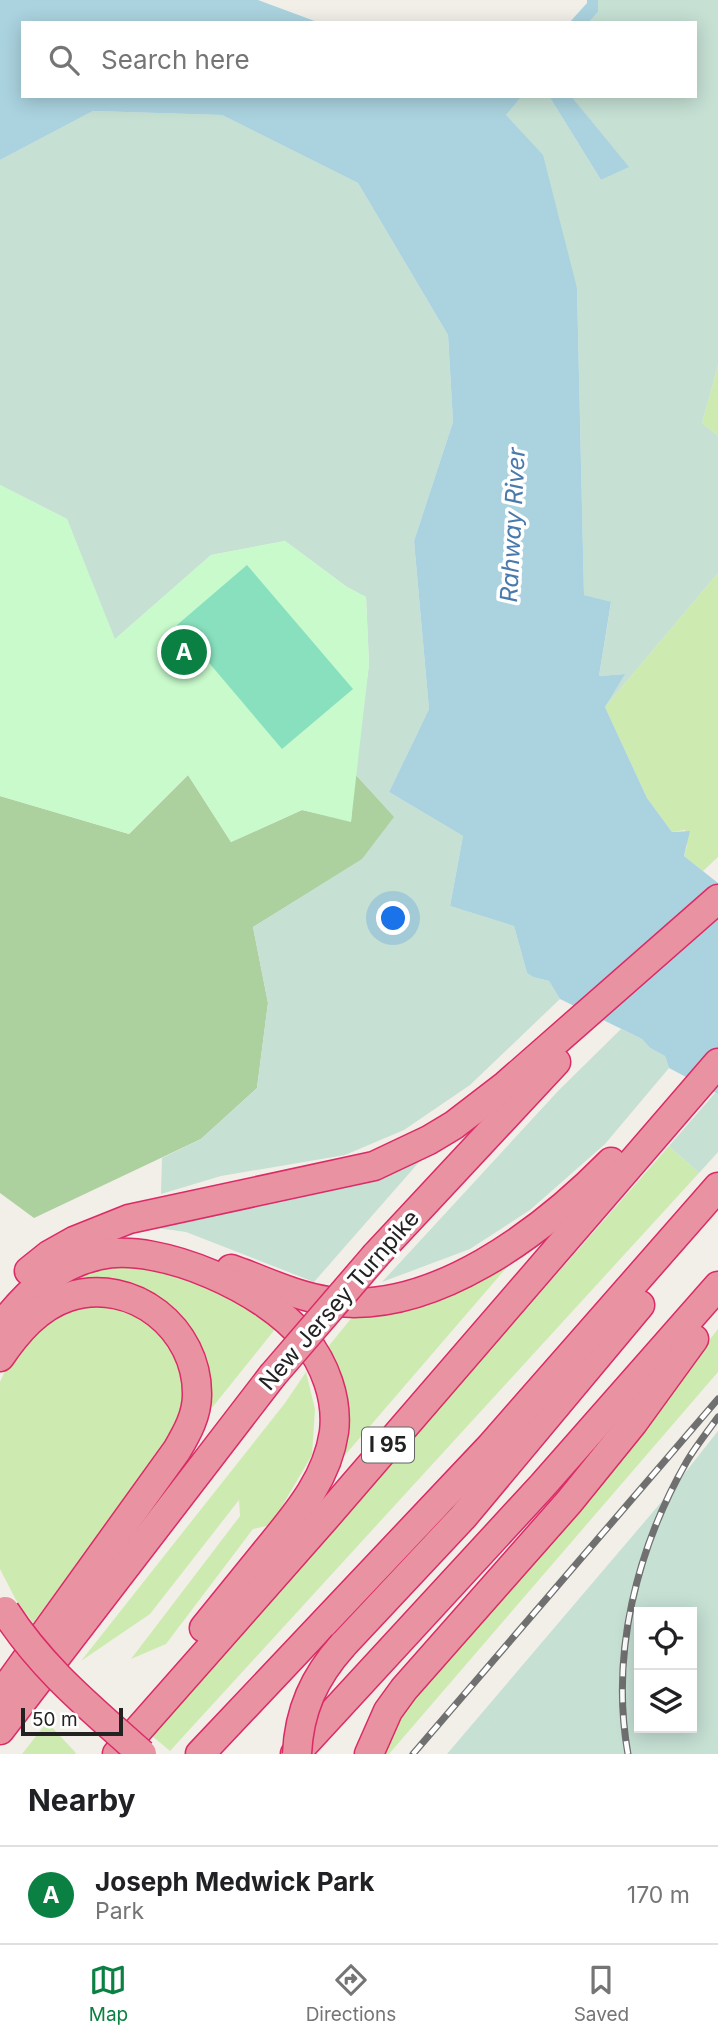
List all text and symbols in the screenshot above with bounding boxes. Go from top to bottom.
search box [21,21,697,98]
icon: search [45,41,83,79]
text: Search here [101,44,250,75]
water label: Rahway River [494,446,531,603]
pin: A [161,626,207,678]
your location [376,901,410,935]
street label: New Jersey Turnpike [253,1204,425,1396]
road number: I 95 [362,1428,414,1462]
map controls [634,1607,697,1733]
button: locate [634,1607,697,1670]
button: layers [634,1670,697,1733]
scale bar [21,1705,122,1737]
text: 50 m [32,1708,78,1731]
text: Nearby [28,1782,136,1818]
text: Joseph Medwick Park [95,1866,374,1897]
text: A [42,1881,60,1909]
text: 170 m [627,1881,690,1909]
text: Park [95,1897,144,1925]
tab: Map [89,1961,128,2026]
tab: Directions [306,1961,396,2026]
tab: Saved [574,1961,629,2026]

